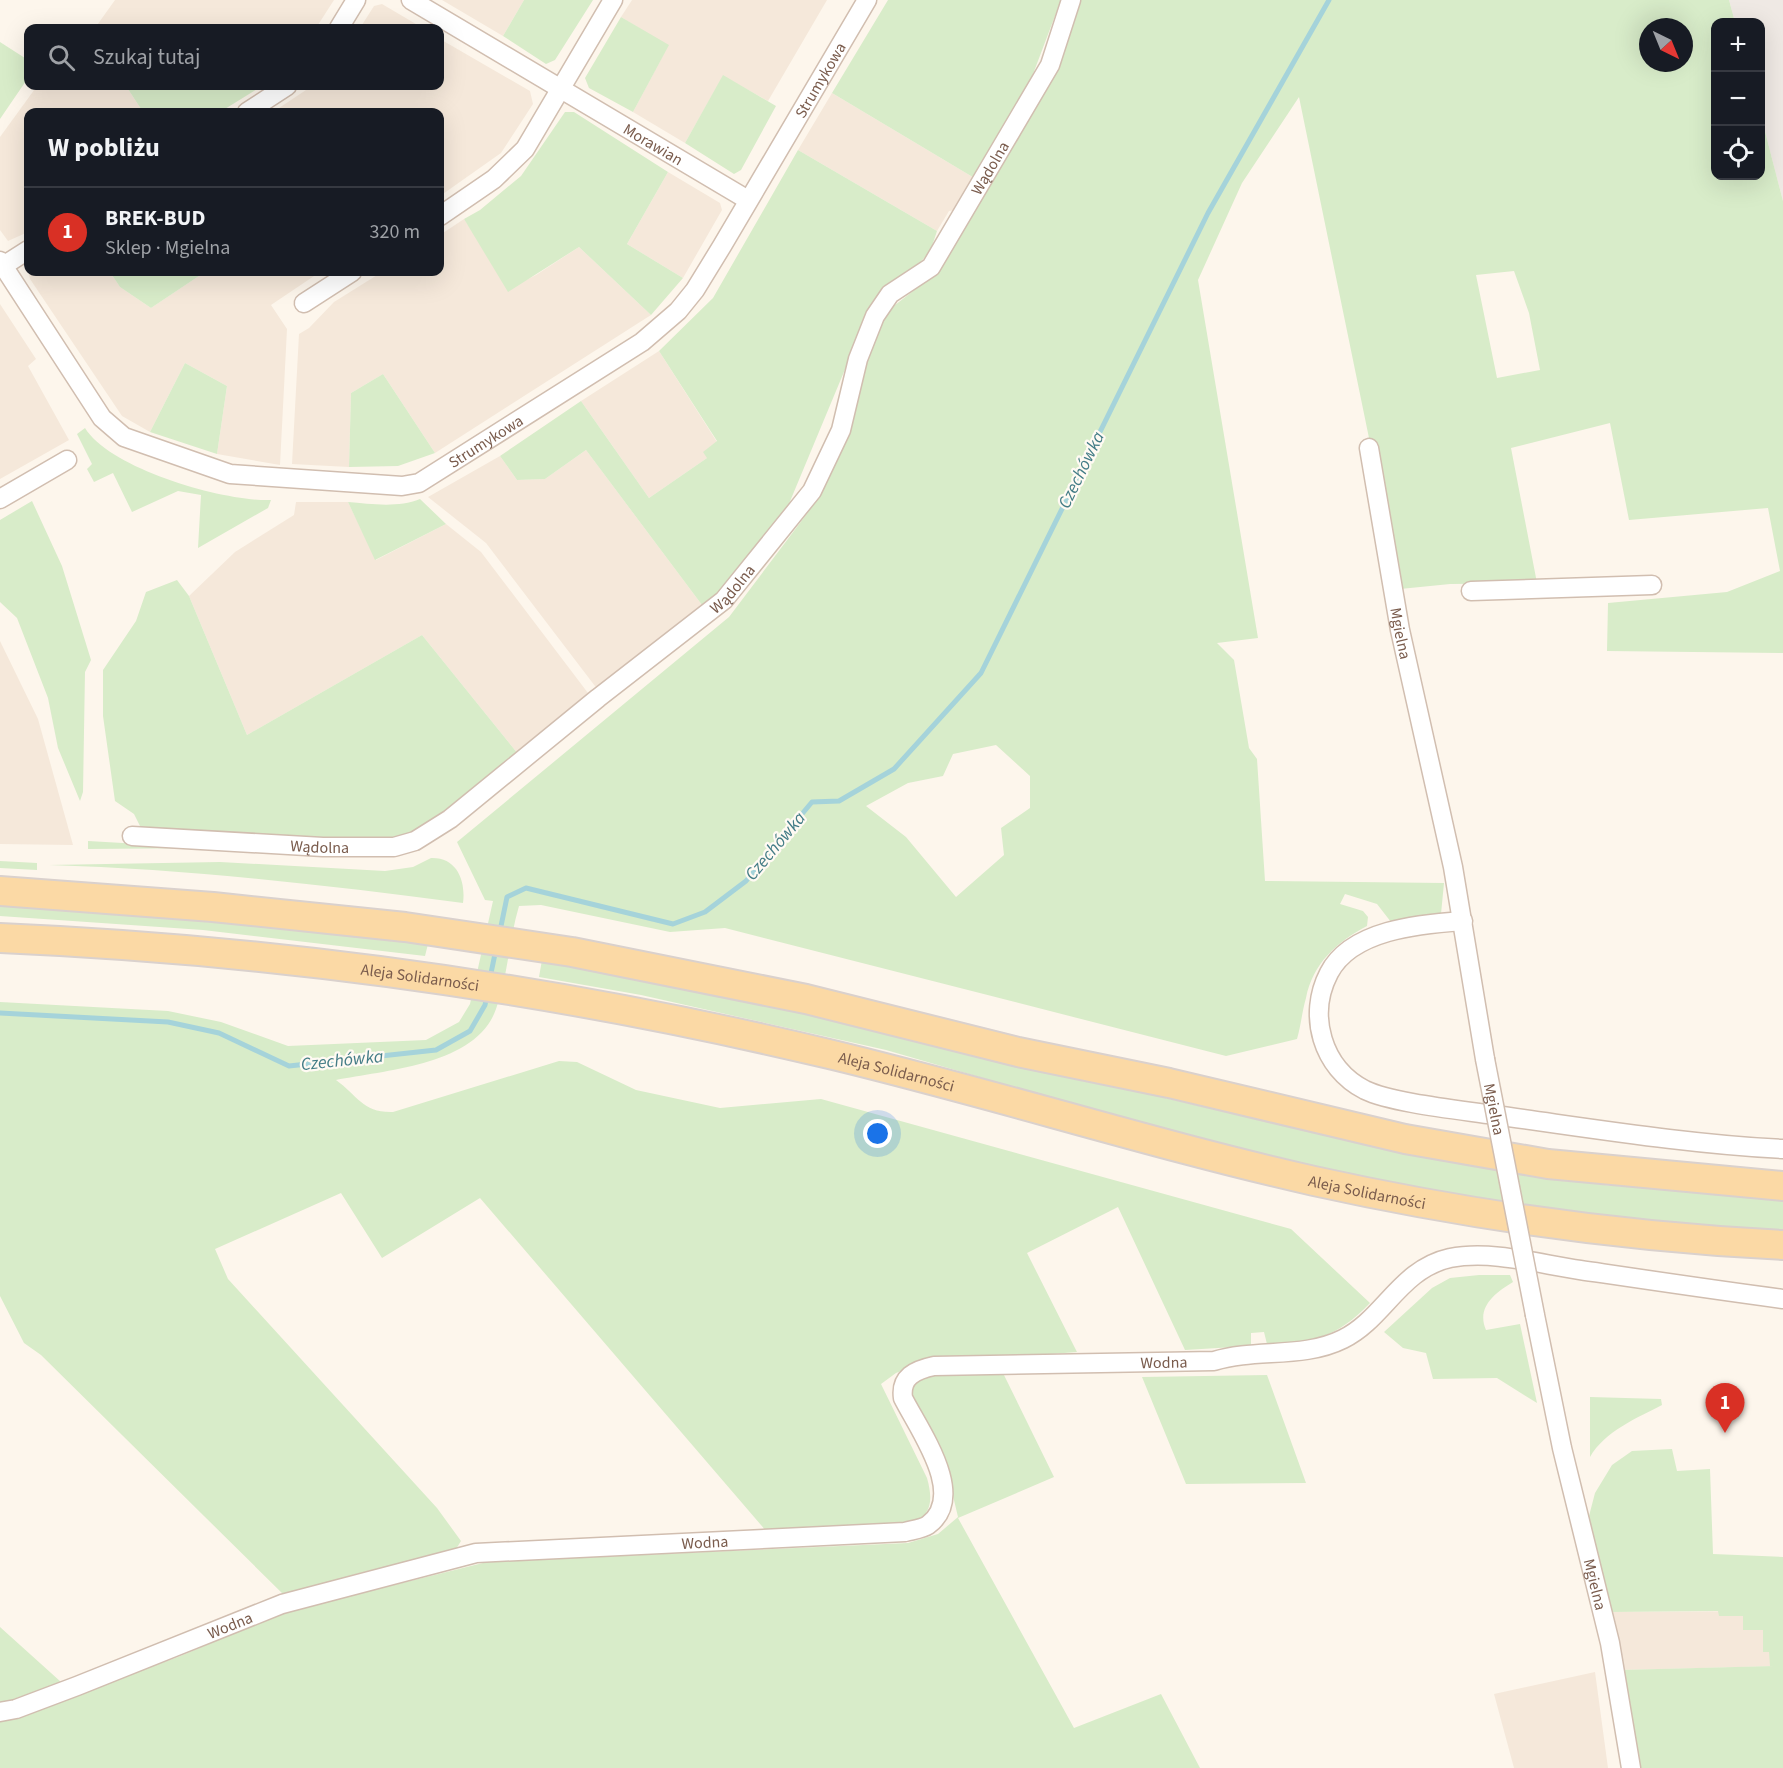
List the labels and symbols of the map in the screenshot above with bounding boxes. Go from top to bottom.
north arrow [1639,18,1693,72]
street label: Strumykowa [790,39,852,122]
street label: Morawian [619,119,687,171]
street label: Wądolna [966,137,1015,199]
street label: Strumykowa [445,410,528,474]
water label: Czechówka [1052,427,1111,513]
street label: Wądolna [705,560,760,619]
street label: Mgielna [1384,606,1416,662]
water label: Czechówka [739,806,812,886]
street label: Wądolna [290,835,349,859]
street label: Aleja Solidarności [360,959,481,997]
water label: Czechówka [300,1044,385,1077]
street label: Aleja Solidarności [836,1047,957,1098]
street label: Mgielna [1478,1081,1510,1137]
your location [863,1119,892,1148]
street label: Aleja Solidarności [1306,1170,1427,1215]
street label: Wodna [1140,1351,1188,1374]
pin: 1 [1706,1384,1744,1433]
street label: Wodna [681,1531,729,1555]
street label: Mgielna [1578,1556,1612,1613]
street label: Wodna [204,1607,256,1645]

